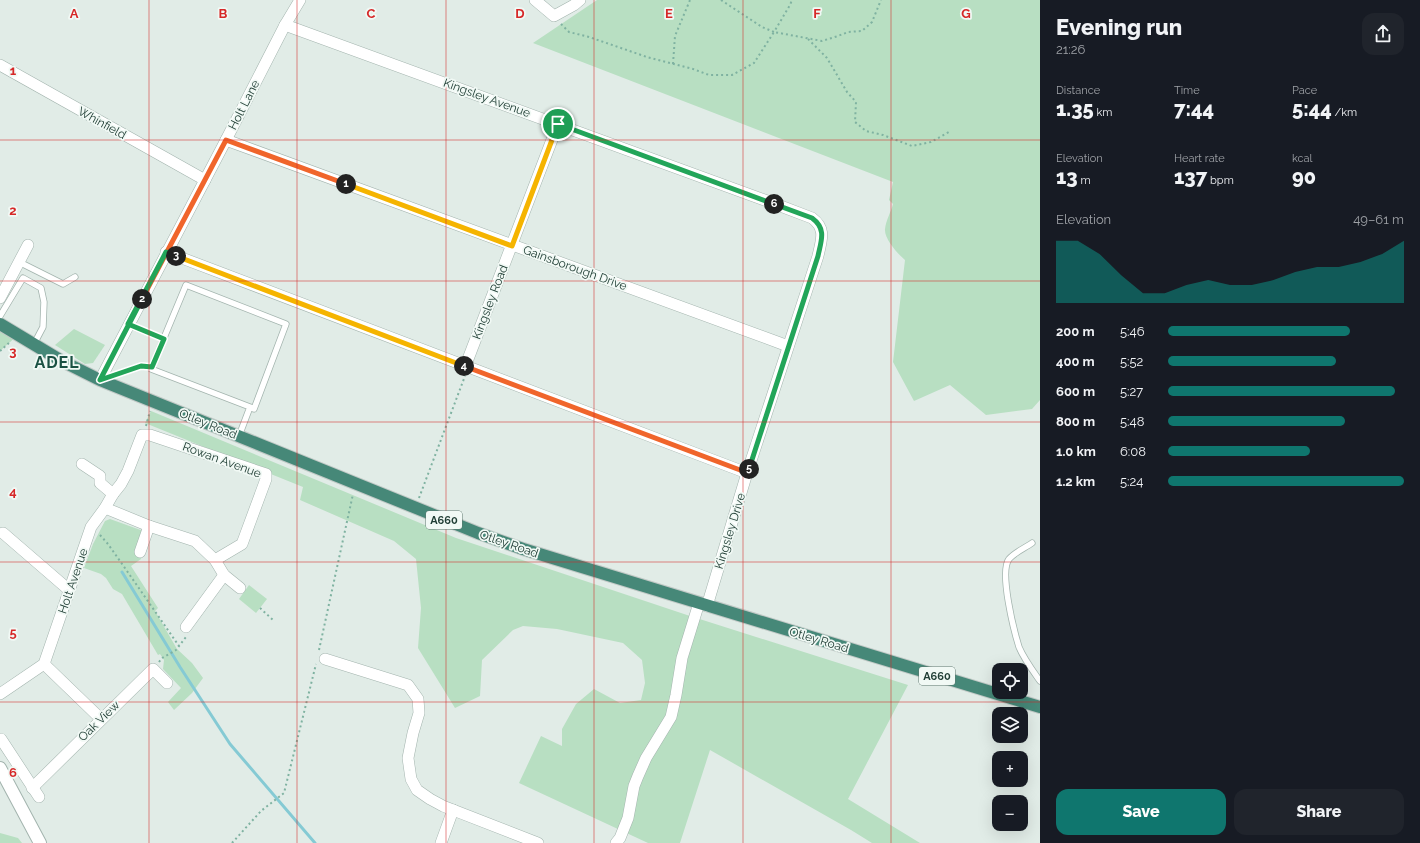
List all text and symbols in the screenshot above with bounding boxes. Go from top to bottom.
text: A [70,6,79,21]
text: B [219,6,228,21]
text: C [367,6,376,21]
text: D [515,6,525,21]
text: E [665,6,673,21]
text: F [813,6,821,21]
text: G [961,6,971,21]
button: share [1362,13,1404,55]
text: Evening run [1056,14,1182,40]
text: 21:26 [1056,42,1085,57]
text: 1 [10,63,17,78]
street label: Kingsley Avenue [442,76,532,120]
street label: Holt Lane [226,78,262,132]
text: Distance [1056,84,1100,97]
text: Time [1174,84,1200,97]
text: Pace [1292,84,1317,97]
text: 1.35 [1056,97,1094,121]
text: 7:44 [1174,97,1214,121]
text: 5:44 [1292,97,1332,121]
street label: Whinfield [75,104,129,142]
text: km [1094,106,1112,119]
text: /km [1332,106,1357,119]
pin [541,107,575,141]
icon: arrive [547,113,569,135]
text: Elevation [1056,152,1103,165]
text: Heart rate [1174,152,1225,165]
text: kcal [1292,152,1313,165]
text: 13 [1056,165,1078,189]
text: 137 [1174,165,1207,189]
text: 90 [1292,165,1316,189]
pin: 1 [336,174,356,194]
text: m [1078,174,1091,187]
text: bpm [1207,174,1234,187]
text: 1 [343,177,349,190]
pin: 6 [764,194,784,214]
text: 6 [771,197,777,210]
text: 2 [9,203,17,218]
text: Elevation [1056,212,1111,227]
text: 49–61 m [1353,212,1404,227]
street label: Gainsborough Drive [521,243,629,293]
pin: 3 [166,246,186,266]
text: 3 [173,249,179,262]
street label: Kingsley Road [469,263,511,341]
pin: 2 [132,289,152,309]
text: 2 [139,292,145,305]
text: 200 m [1056,324,1095,339]
text: 5:46 [1120,324,1144,339]
text: 3 [9,344,17,359]
district label: ADEL [34,353,80,372]
text: 400 m [1056,354,1095,369]
text: 5:52 [1120,354,1143,369]
pin: 4 [454,356,474,376]
text: 4 [461,359,467,372]
text: 600 m [1056,384,1095,399]
text: 5:27 [1120,384,1143,399]
street label: Otley Road [177,406,239,442]
text: 800 m [1056,414,1095,429]
text: 5:48 [1120,414,1144,429]
street label: Rowan Avenue [181,439,263,481]
text: 1.0 km [1056,444,1096,459]
text: 6:08 [1120,444,1146,459]
pin: 5 [739,459,759,479]
text: 5 [746,462,752,475]
text: 1.2 km [1056,474,1095,489]
text: 5:24 [1120,474,1143,489]
text: 4 [9,484,17,499]
street label: Kingsley Drive [712,491,748,571]
road number: A660 [426,511,462,529]
street label: Otley Road [478,527,540,561]
street label: Holt Avenue [55,547,91,615]
street label: Otley Road [788,624,850,656]
text: 5 [9,625,17,640]
map controls [992,663,1028,831]
button: locate [992,663,1028,699]
road number: A660 [919,667,955,685]
street label: Oak View [75,698,123,744]
button: layers [992,707,1028,743]
button: + [992,751,1028,787]
text: 6 [9,765,17,780]
button: Save [1056,789,1226,835]
button: Share [1234,789,1404,835]
button: − [992,795,1028,831]

